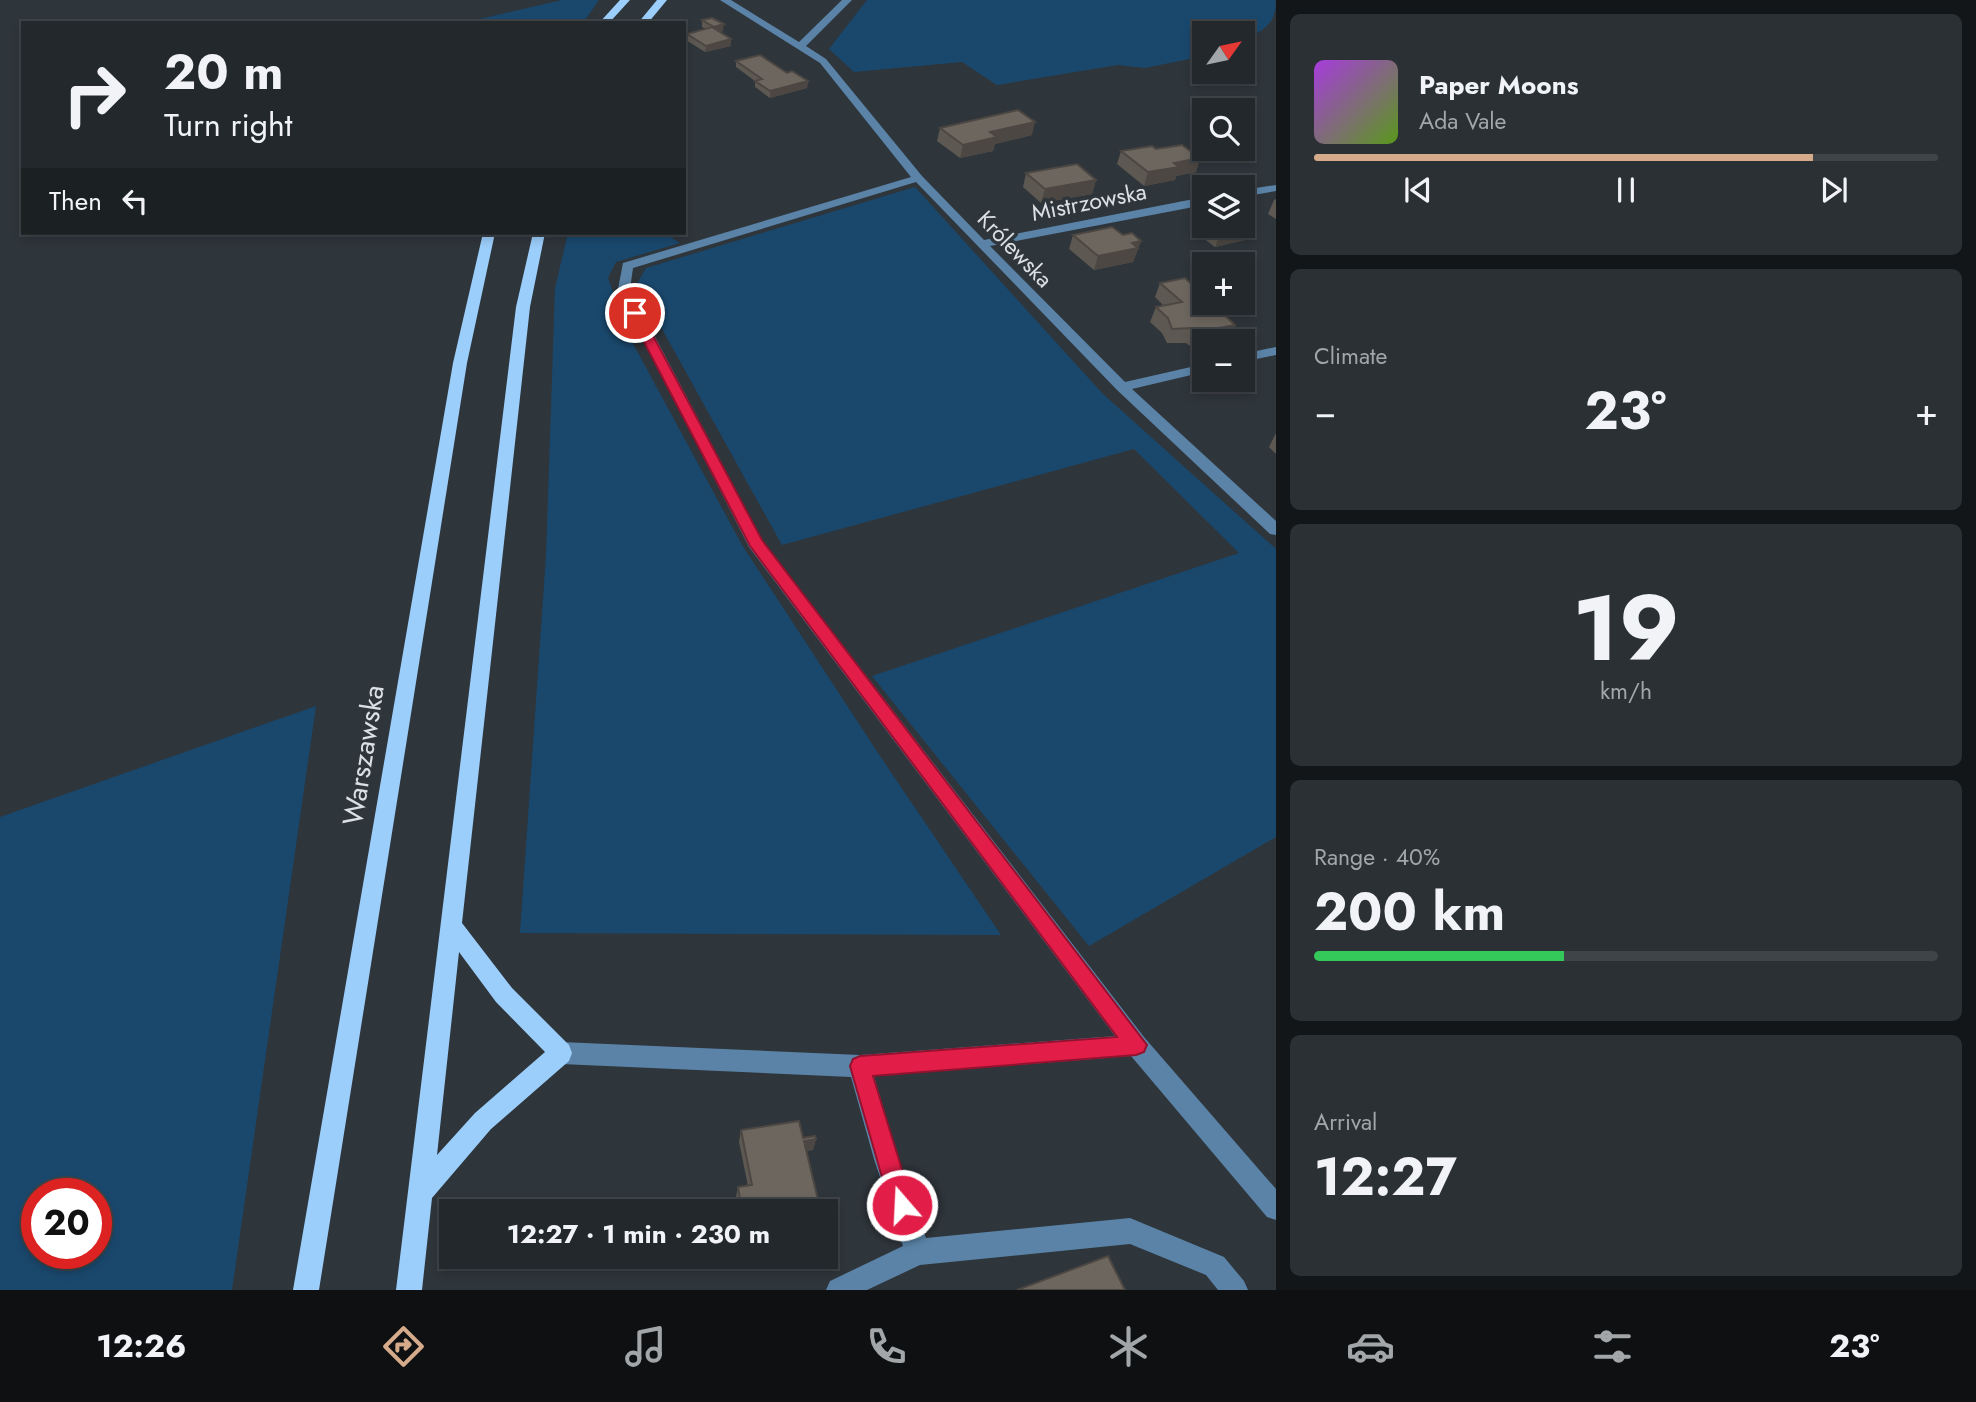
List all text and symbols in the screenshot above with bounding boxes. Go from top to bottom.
north arrow [1192,21,1255,84]
map controls [1192,21,1255,392]
text: 20 m [164,37,283,107]
icon: right [49,49,140,140]
text: Paper Moons [1419,66,1579,104]
button: search [1192,98,1255,161]
text: Turn right [164,102,293,148]
text: Ada Vale [1419,104,1506,138]
icon: previous [1399,171,1437,209]
icon: pause [1607,171,1645,209]
icon: next [1815,171,1853,209]
street label: Mistrzowska [1029,174,1149,230]
button: layers [1192,175,1255,238]
text: Then [49,182,102,220]
icon: left [116,182,154,220]
street label: Królewska [969,203,1061,295]
button: + [1192,252,1255,315]
pin [605,283,665,343]
icon: arrive [616,294,654,332]
button: − [1192,329,1255,392]
text: Climate [1314,339,1387,373]
text: 23° [1585,373,1666,449]
text: − [1314,384,1336,439]
text: + [1915,384,1938,439]
text: 19 [1572,563,1680,694]
text: km/h [1600,674,1652,708]
street label: Warszawska [332,682,395,828]
text: Range · 40% [1314,840,1440,874]
text: 200 km [1314,874,1505,950]
text: Arrival [1314,1105,1377,1139]
text: 12:27 [1314,1139,1457,1215]
position arrow [865,1168,939,1242]
speed limit sign: 20 [21,1178,112,1269]
text: 12:27 · 1 min · 230 m [507,1215,770,1253]
icon: directions [379,1322,428,1371]
icon: music [621,1322,670,1371]
icon: phone [862,1322,911,1371]
icon: climate [1104,1322,1153,1371]
icon: car [1346,1322,1395,1371]
icon: filters [1588,1322,1637,1371]
text: 12:26 [96,1323,186,1369]
text: 23° [1829,1323,1880,1369]

